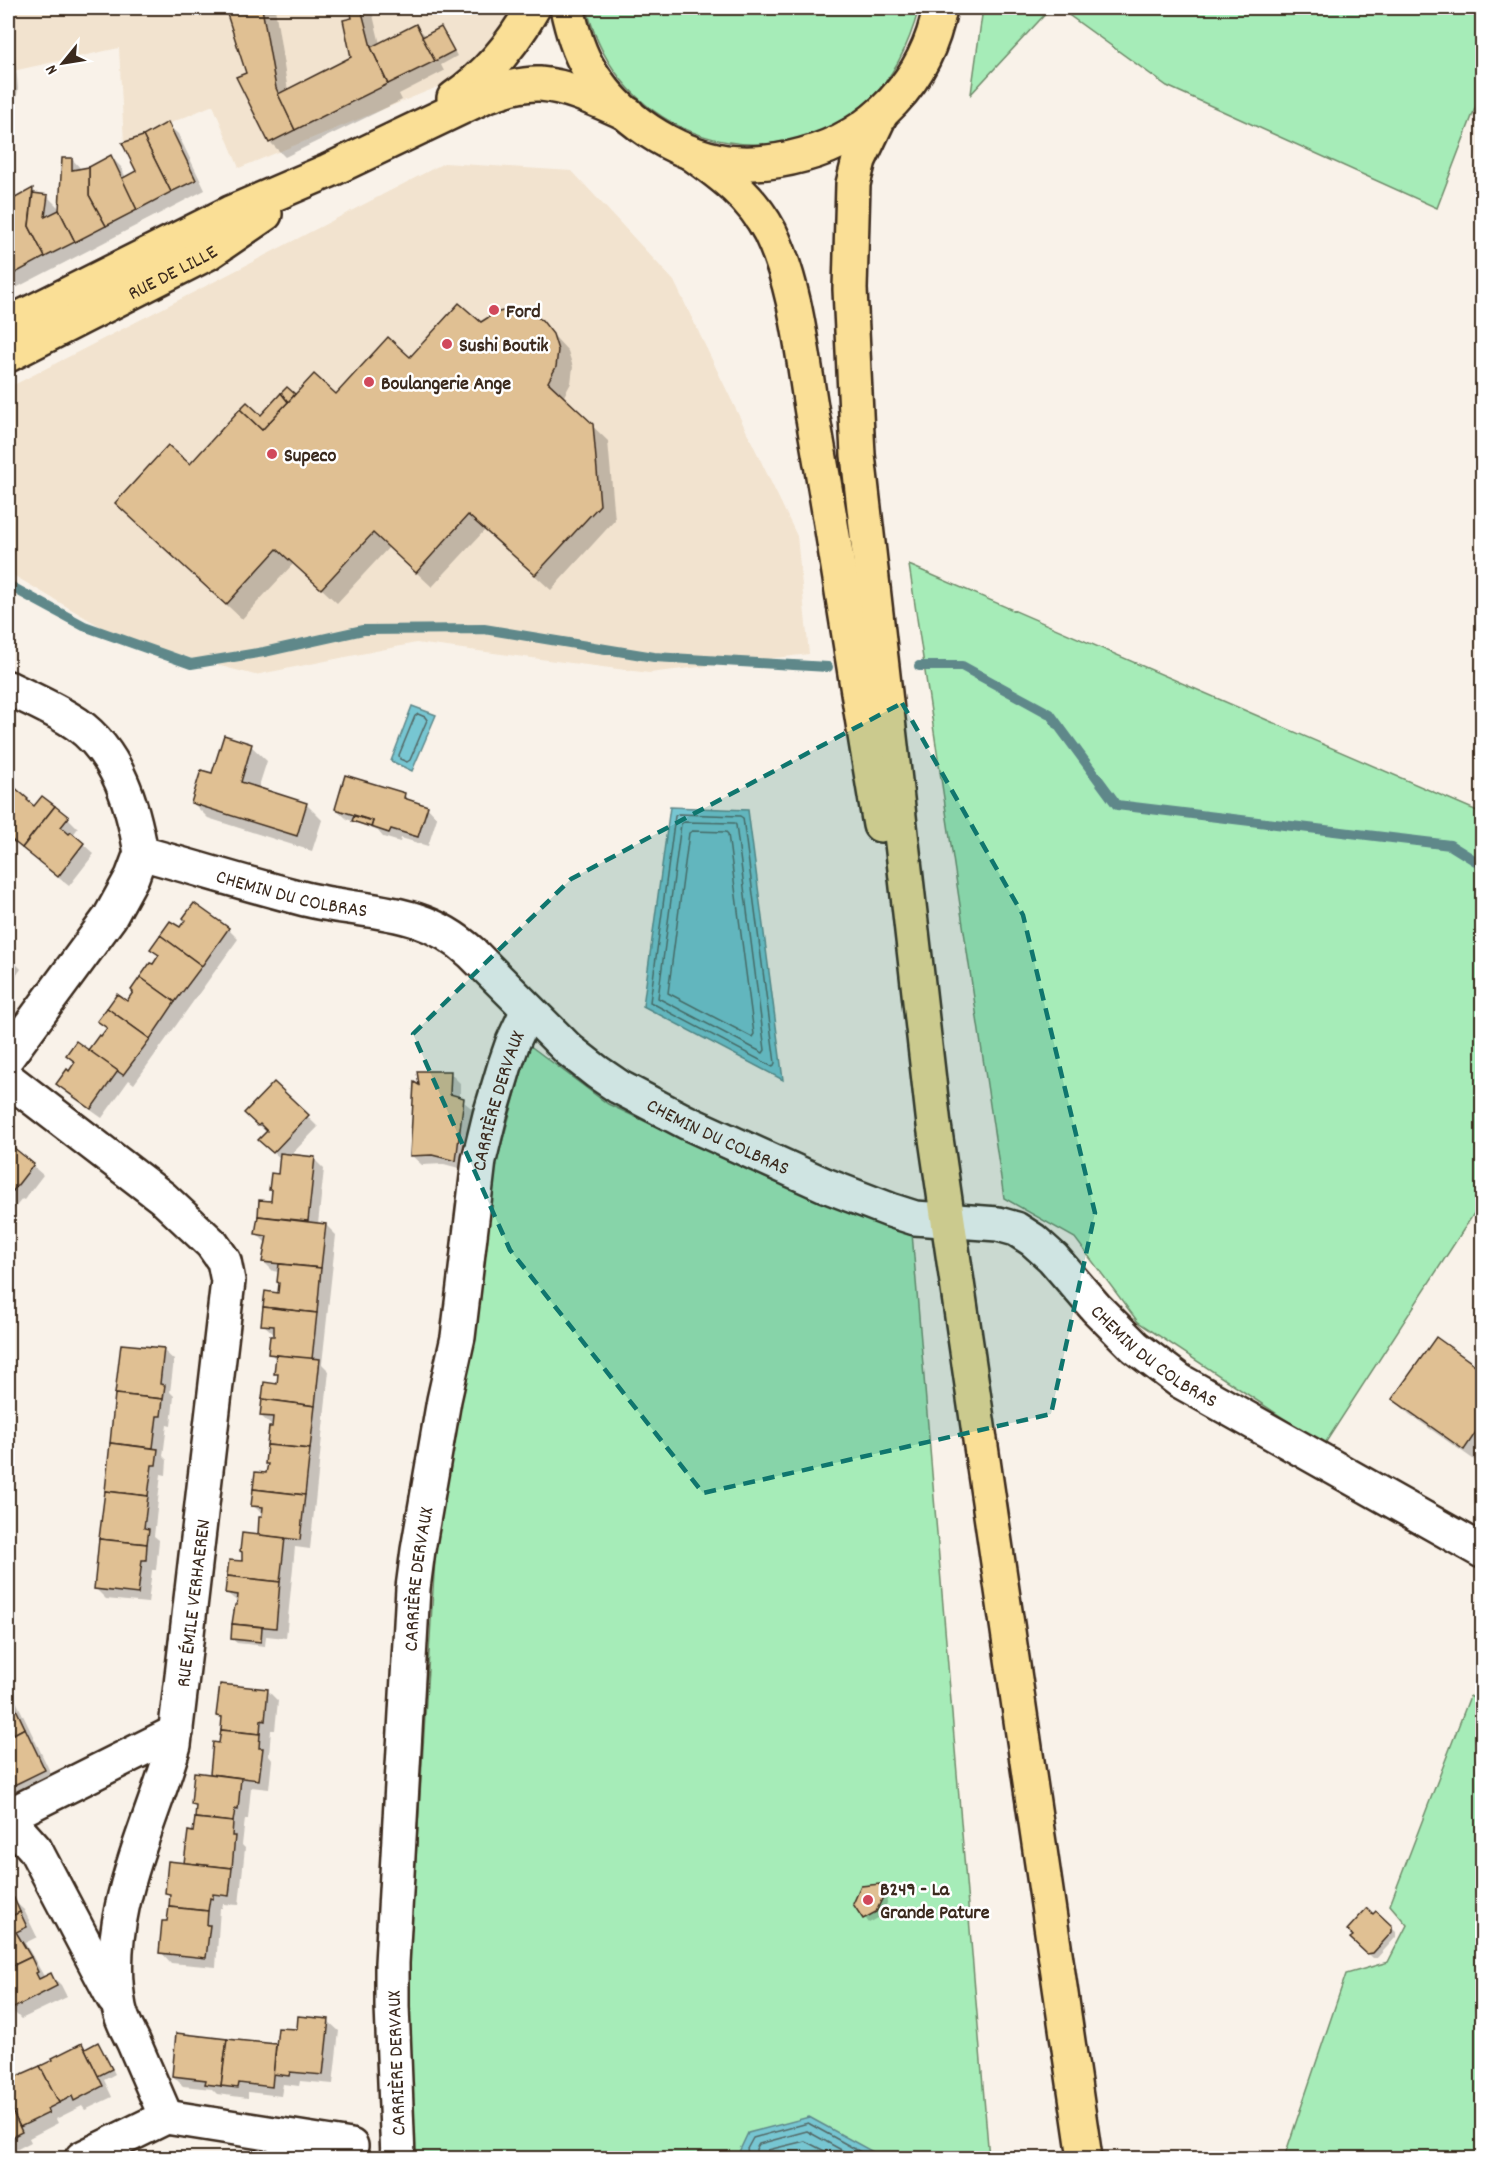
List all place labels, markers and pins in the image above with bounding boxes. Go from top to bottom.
place label: Ford [506,299,541,327]
marker: Ford [487,303,501,317]
place label: Sushi Boutik [459,333,549,361]
marker: Sushi Boutik [440,337,454,351]
place label: Boulangerie Ange [381,371,511,399]
marker: Boulangerie Ange [362,375,376,389]
place label: Supeco [284,443,336,471]
marker: Supeco [265,447,279,461]
place label: B249 - La Grande Pature [880,1877,990,1928]
marker: B249 - La Grande Pature [861,1893,875,1907]

